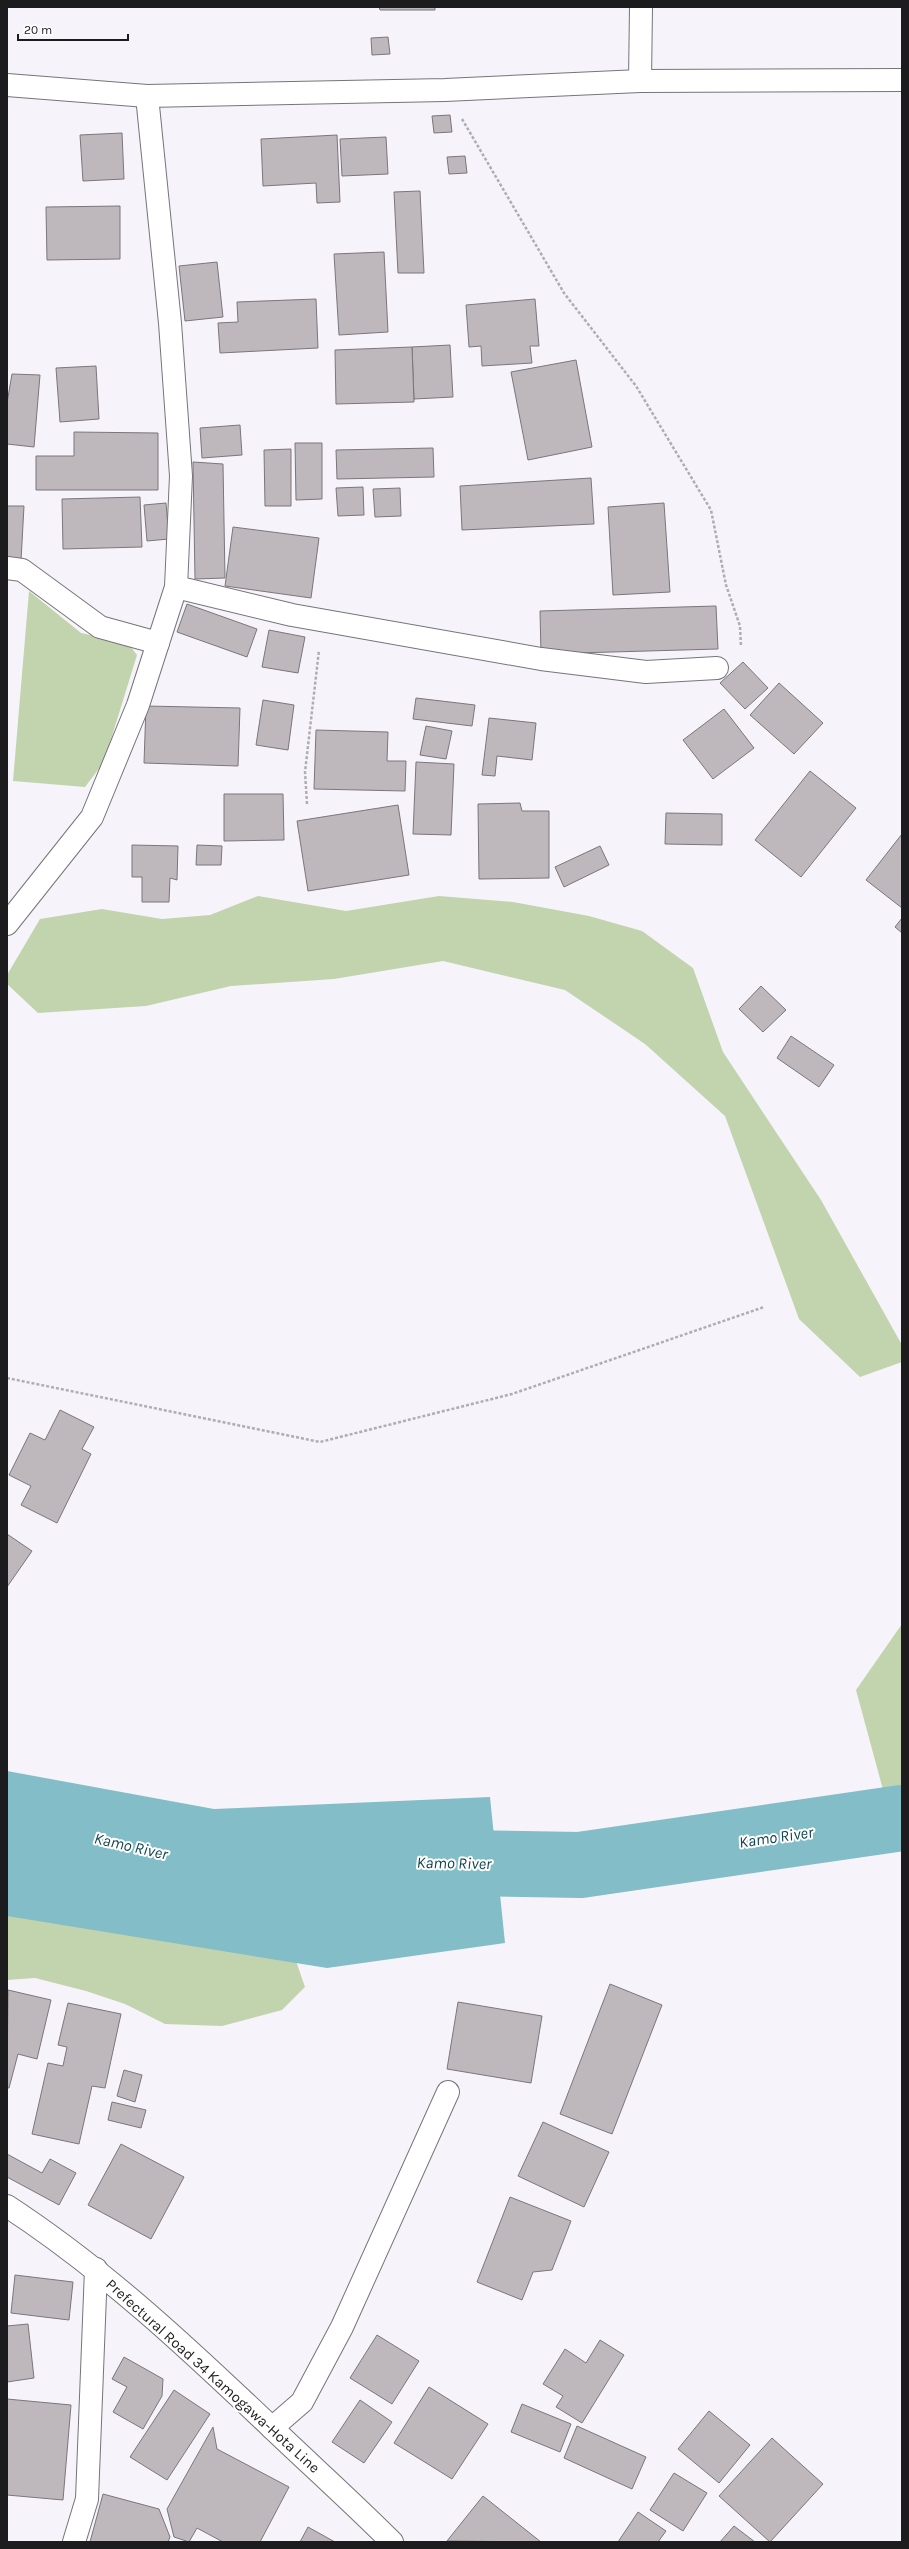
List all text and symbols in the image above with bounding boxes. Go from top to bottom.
scale bar [18,16,128,42]
text: 20 m [24,23,52,37]
water label: Kamo River [738,1822,815,1852]
water label: Kamo River [92,1828,170,1864]
water label: Kamo River [416,1853,492,1873]
street label: Prefectural Road 34 Kamogawa-Hota Line [102,2275,324,2477]

